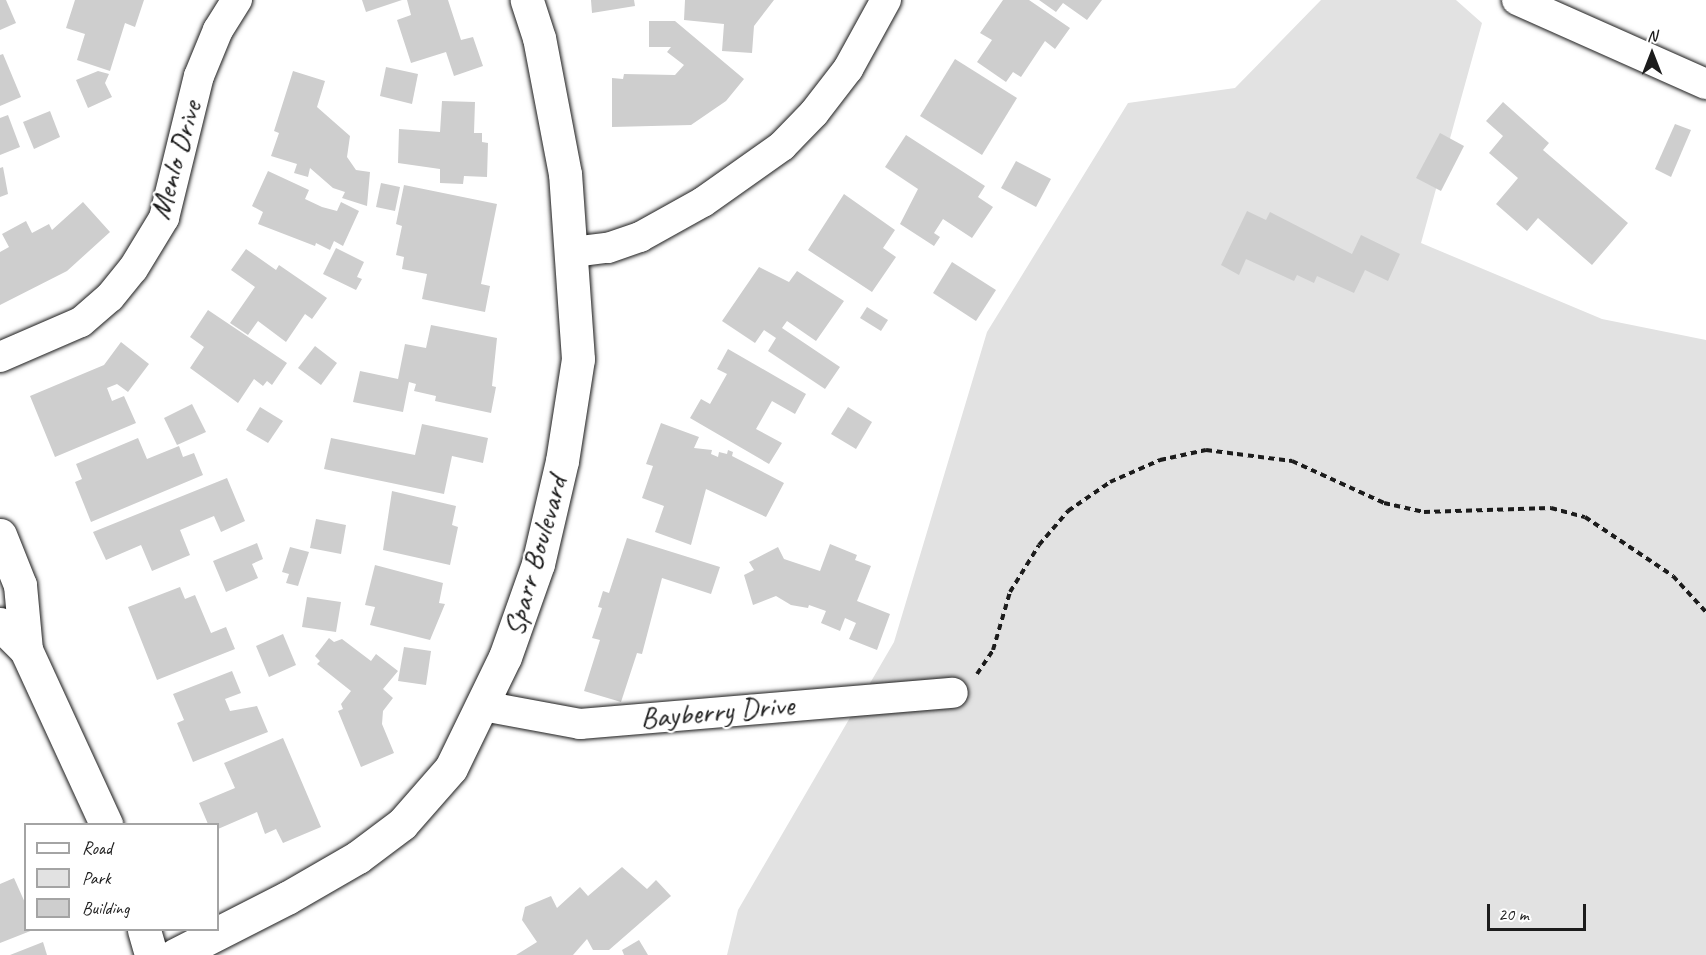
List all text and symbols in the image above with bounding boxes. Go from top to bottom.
north arrow [1622,24,1682,84]
text: N [1647,26,1657,46]
street label: Menlo Drive [141,97,209,223]
street label: Sparr Boulevard [495,471,575,641]
street label: Bayberry Drive [639,686,795,736]
legend [24,823,219,931]
text: Road [82,837,112,859]
text: Park [82,867,111,889]
scale bar [1490,892,1589,930]
text: Building [82,897,129,919]
text: 20 m [1498,903,1529,925]

